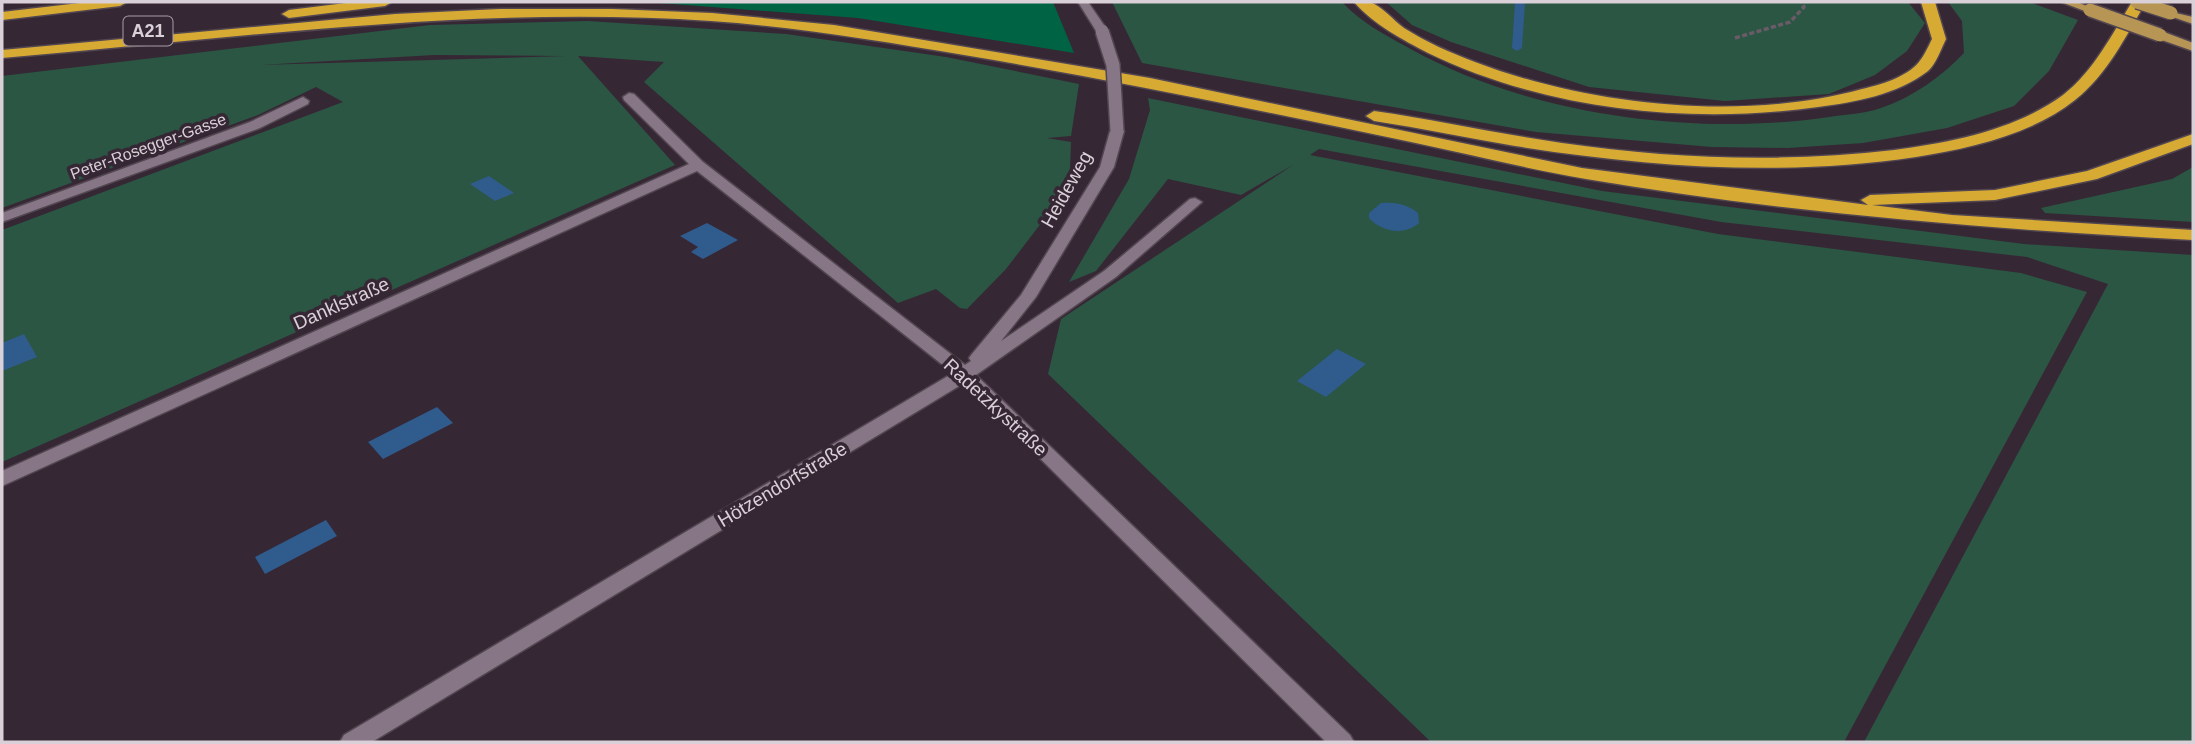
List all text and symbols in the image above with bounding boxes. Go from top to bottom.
road number: A21 [124,16,172,46]
street label: Peter-Rosegger-Gasse [68,110,228,183]
street label: Heideweg [1037,147,1096,231]
street label: Danklstraße [290,273,392,334]
street label: Radetzkystraße [940,354,1051,460]
street label: Hötzendorfstraße [714,438,851,531]

